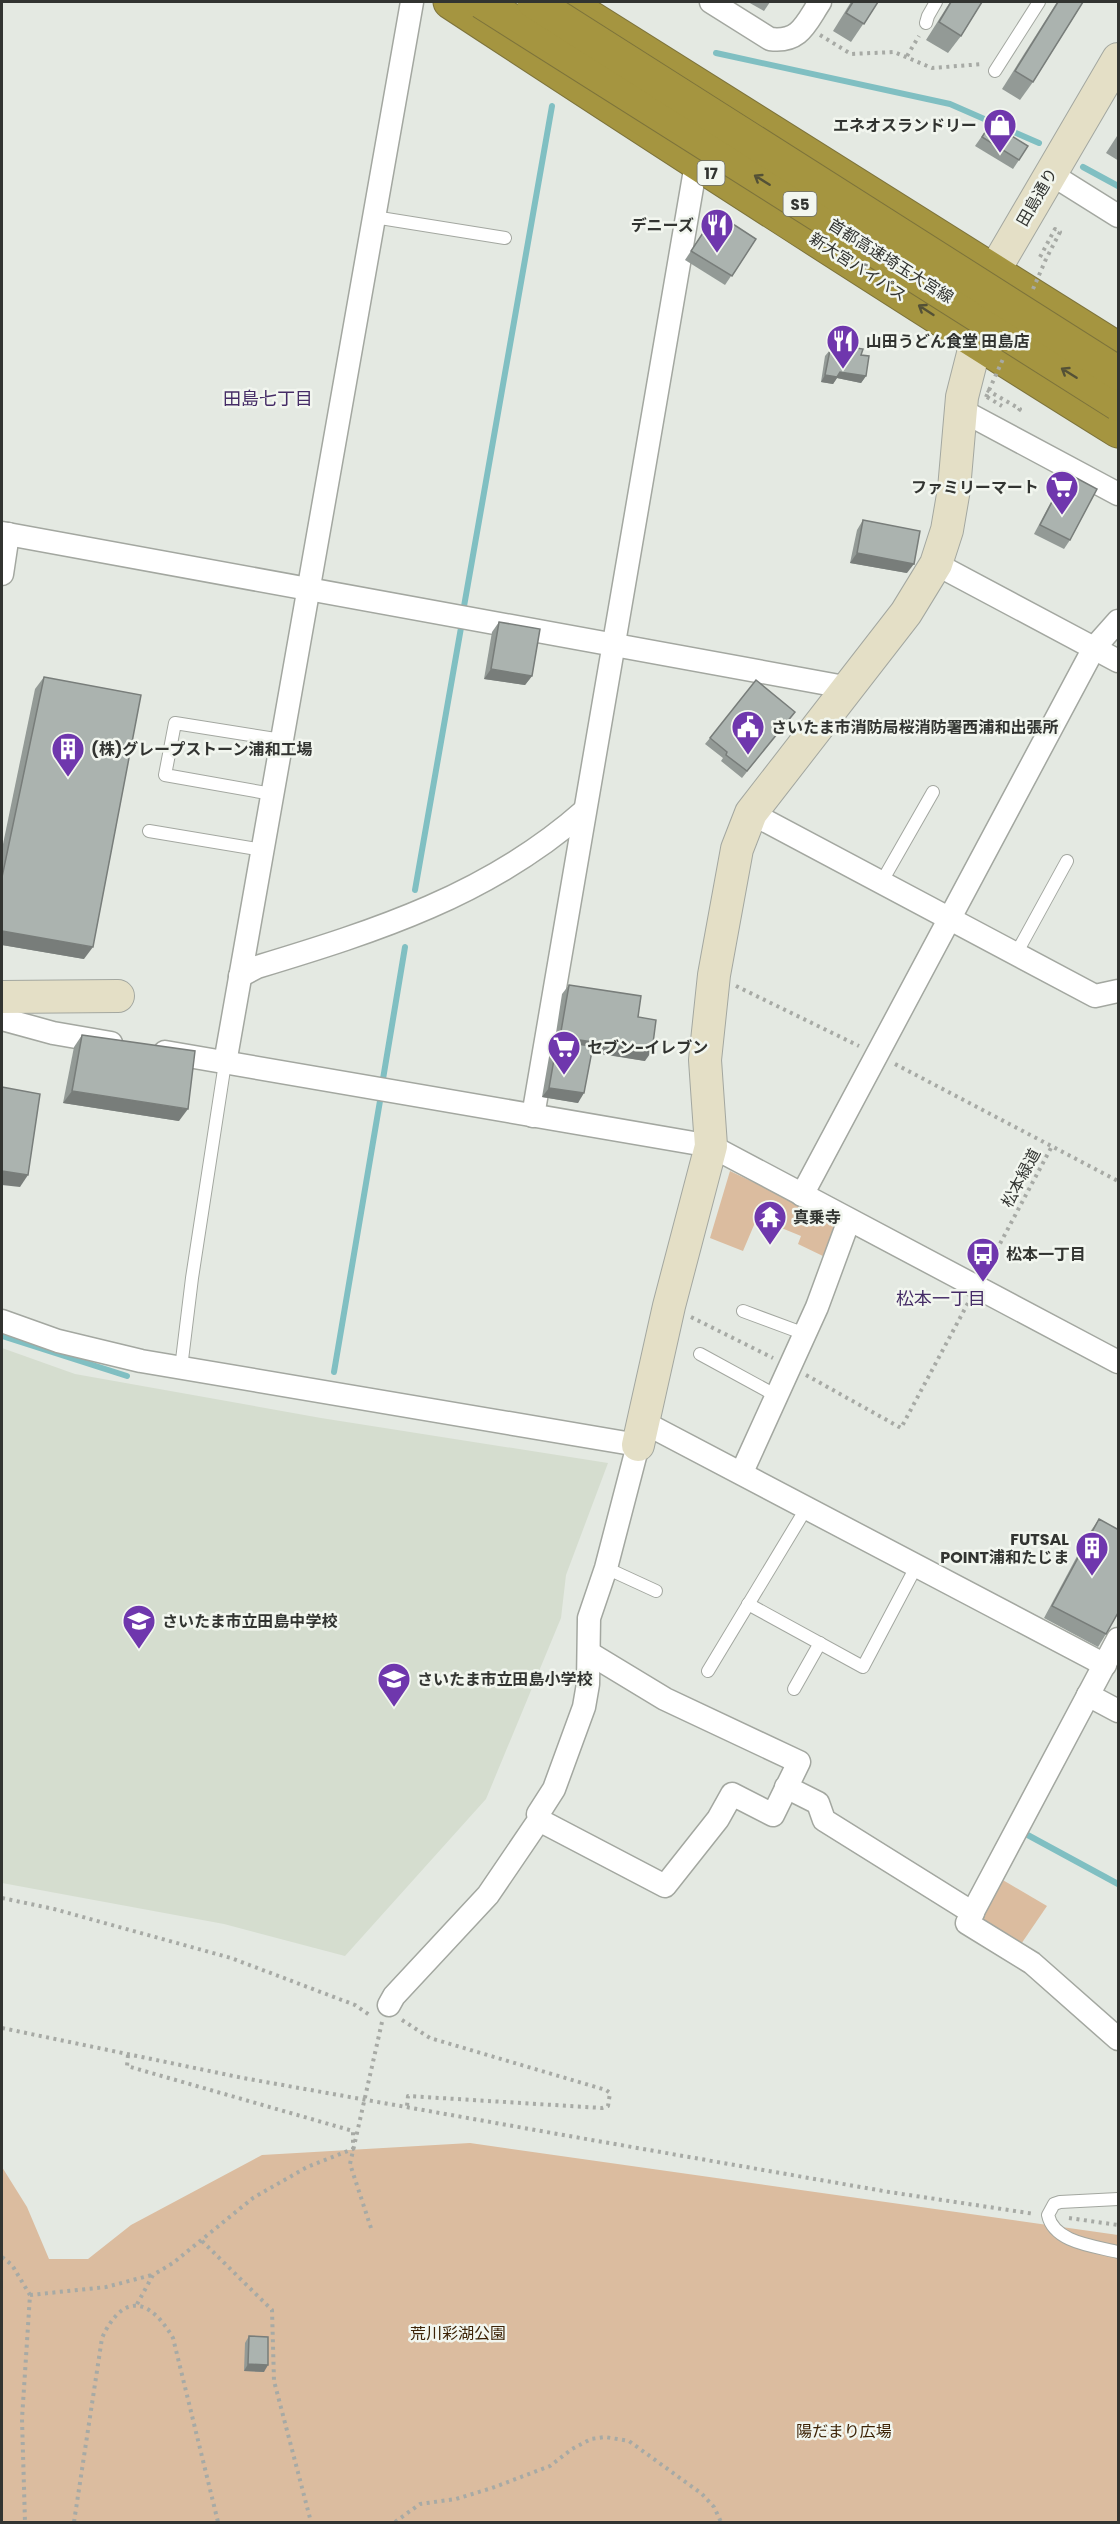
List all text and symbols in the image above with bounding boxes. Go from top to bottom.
shop icon: エネオスランドリー [982,107,1018,154]
place label: エネオスランドリー [833,114,977,137]
road number: 17 [698,161,724,185]
street label: 田島通り [1011,164,1063,230]
one-way arrow [754,173,771,185]
road number: S5 [784,192,816,216]
restaurant icon: デニーズ [699,207,735,254]
street label: 首都高速埼玉大宮線 [824,213,958,309]
place label: デニーズ [631,214,694,237]
street label: 新大宮バイパス [805,227,911,307]
one-way arrow [918,304,935,316]
restaurant icon: 山田うどん食堂 田島店 [825,323,861,370]
place label: 山田うどん食堂 田島店 [866,330,1029,353]
one-way arrow [1061,367,1078,379]
district label: 田島七丁目 [223,386,313,411]
supermarket icon: ファミリーマート [1044,469,1080,516]
place label: ファミリーマート [911,476,1039,499]
public building icon: さいたま市消防局桜消防署西浦和出張所 [730,709,766,756]
place label: さいたま市消防局桜消防署西浦和出張所 [771,716,1059,739]
building icon: (株)グレープストーン浦和工場 [50,731,86,778]
place label: (株)グレープストーン浦和工場 [91,738,313,761]
supermarket icon: セブン-イレブン [546,1029,582,1076]
place label: セブン-イレブン [587,1036,708,1059]
street label: 松本緑道 [996,1144,1046,1212]
temple icon: 真乗寺 [752,1199,788,1246]
place label: 真乗寺 [793,1206,841,1229]
bus stop icon: 松本一丁目 [965,1236,1001,1283]
place label: 松本一丁目 [1006,1243,1086,1266]
district label: 松本一丁目 [896,1286,986,1311]
place label: FUTSAL POINT浦和たじま [940,1528,1069,1569]
building icon: FUTSAL POINT浦和たじま [1074,1530,1110,1577]
school or university icon: さいたま市立田島中学校 [121,1603,157,1650]
place label: さいたま市立田島中学校 [162,1610,338,1633]
school or university icon: さいたま市立田島小学校 [376,1661,412,1708]
place label: さいたま市立田島小学校 [417,1668,593,1691]
park label: 荒川彩湖公園 [410,2322,506,2345]
park label: 陽だまり広場 [796,2420,892,2443]

